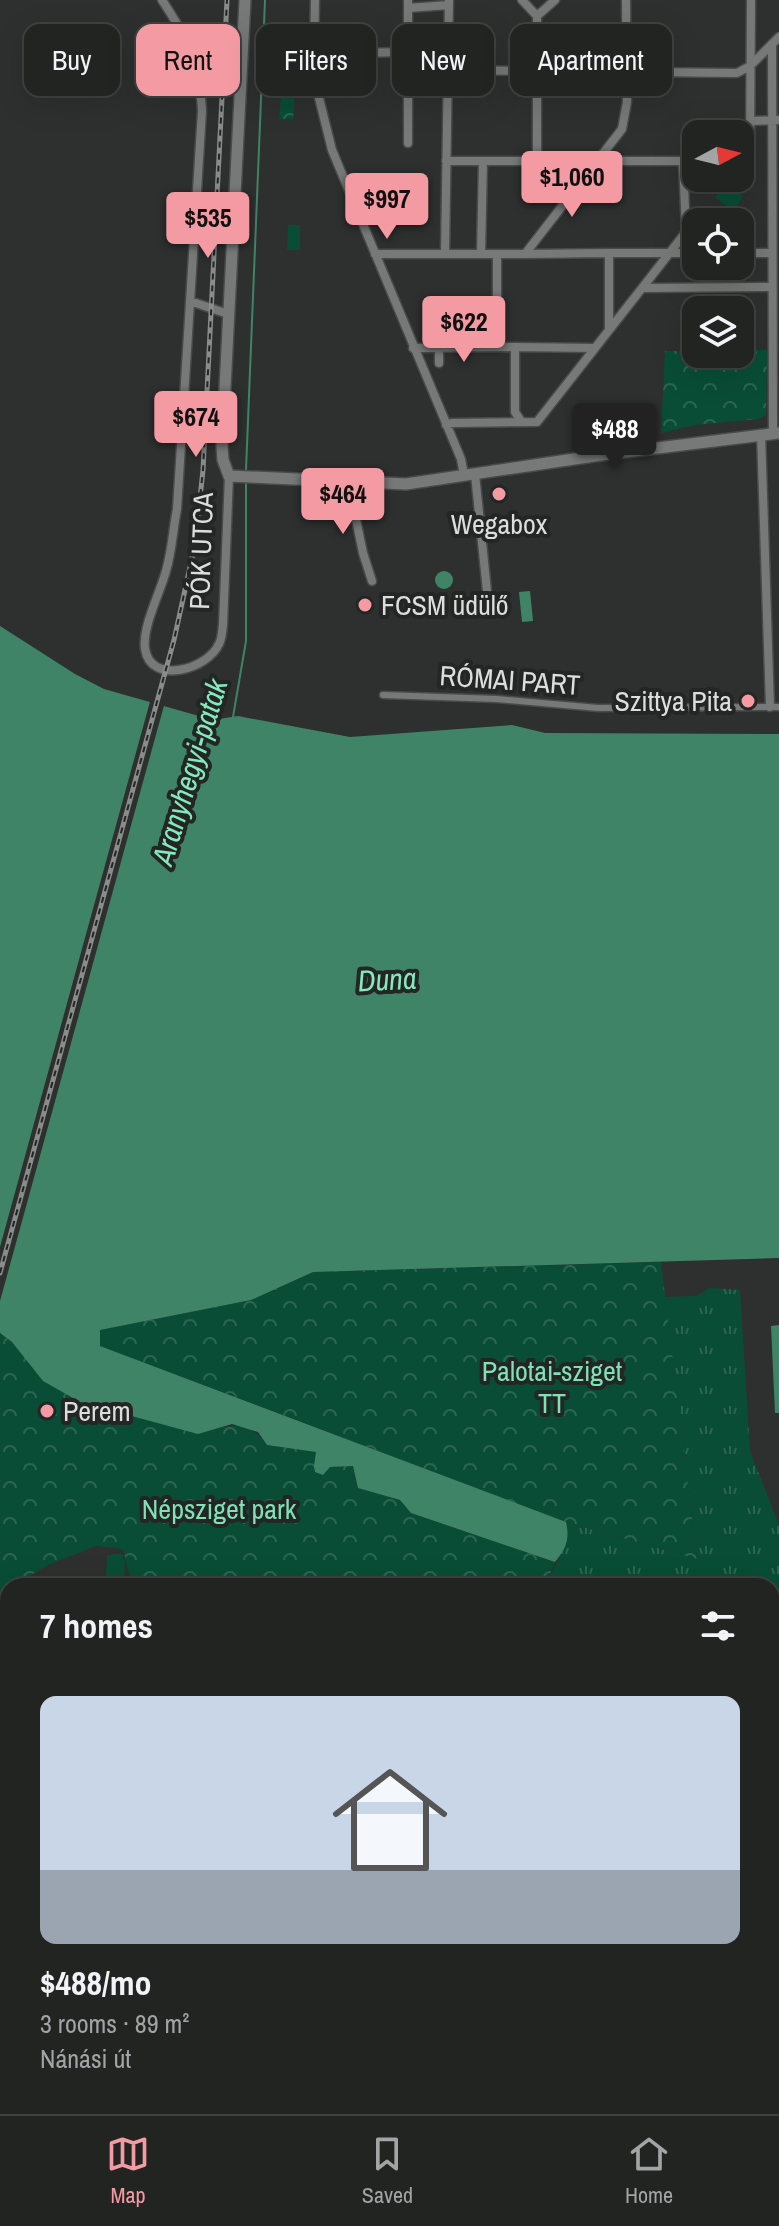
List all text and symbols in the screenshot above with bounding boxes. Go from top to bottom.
chip: Buy [24,24,120,96]
chip: Rent [136,24,240,96]
chip: Filters [256,24,376,96]
chip: New [392,24,494,96]
chip: Apartment [510,24,672,96]
north arrow [682,120,754,192]
map controls [682,120,754,368]
pin: $1,060 [507,151,637,219]
text: $1,060 [539,159,605,194]
pin: $997 [340,173,434,241]
text: $997 [363,181,411,216]
pin: $535 [161,192,255,260]
text: $535 [184,200,232,235]
button: locate [682,208,754,280]
pin: $622 [417,296,511,364]
button: layers [682,296,754,368]
text: $622 [440,304,488,339]
pin: $674 [149,391,243,459]
text: $674 [172,399,220,434]
pin: $488 [568,403,662,471]
text: $488 [591,411,639,446]
pin: $464 [296,468,390,536]
text: $464 [319,476,367,511]
marker: Wegabox [490,485,508,503]
street label: PÓK UTCA [180,491,222,610]
place label: Wegabox [451,505,548,543]
place label: FCSM üdülő [381,586,509,624]
marker: FCSM üdülő [356,596,374,614]
street label: RÓMAI PART [438,656,582,704]
water label: Aranyhegyi-patak [141,672,237,872]
place label: Szittya Pita [615,682,732,720]
marker: Szittya Pita [739,692,757,710]
water label: Duna [357,957,417,1001]
park label: Palotai-sziget TT [482,1352,622,1422]
place label: Perem [63,1392,131,1430]
marker: Perem [38,1402,56,1420]
park label: Népsziget park [142,1490,297,1528]
text: 7 homes [40,1603,153,1649]
icon: filters [696,1604,740,1648]
icon: home [318,1748,462,1892]
text: $488/mo [40,1960,152,2006]
text: 3 rooms · 89 m² [40,2006,189,2041]
text: Nánási út [40,2041,131,2076]
tab: Map [106,2132,150,2210]
tab: Saved [362,2132,413,2210]
tab: Home [625,2132,673,2210]

